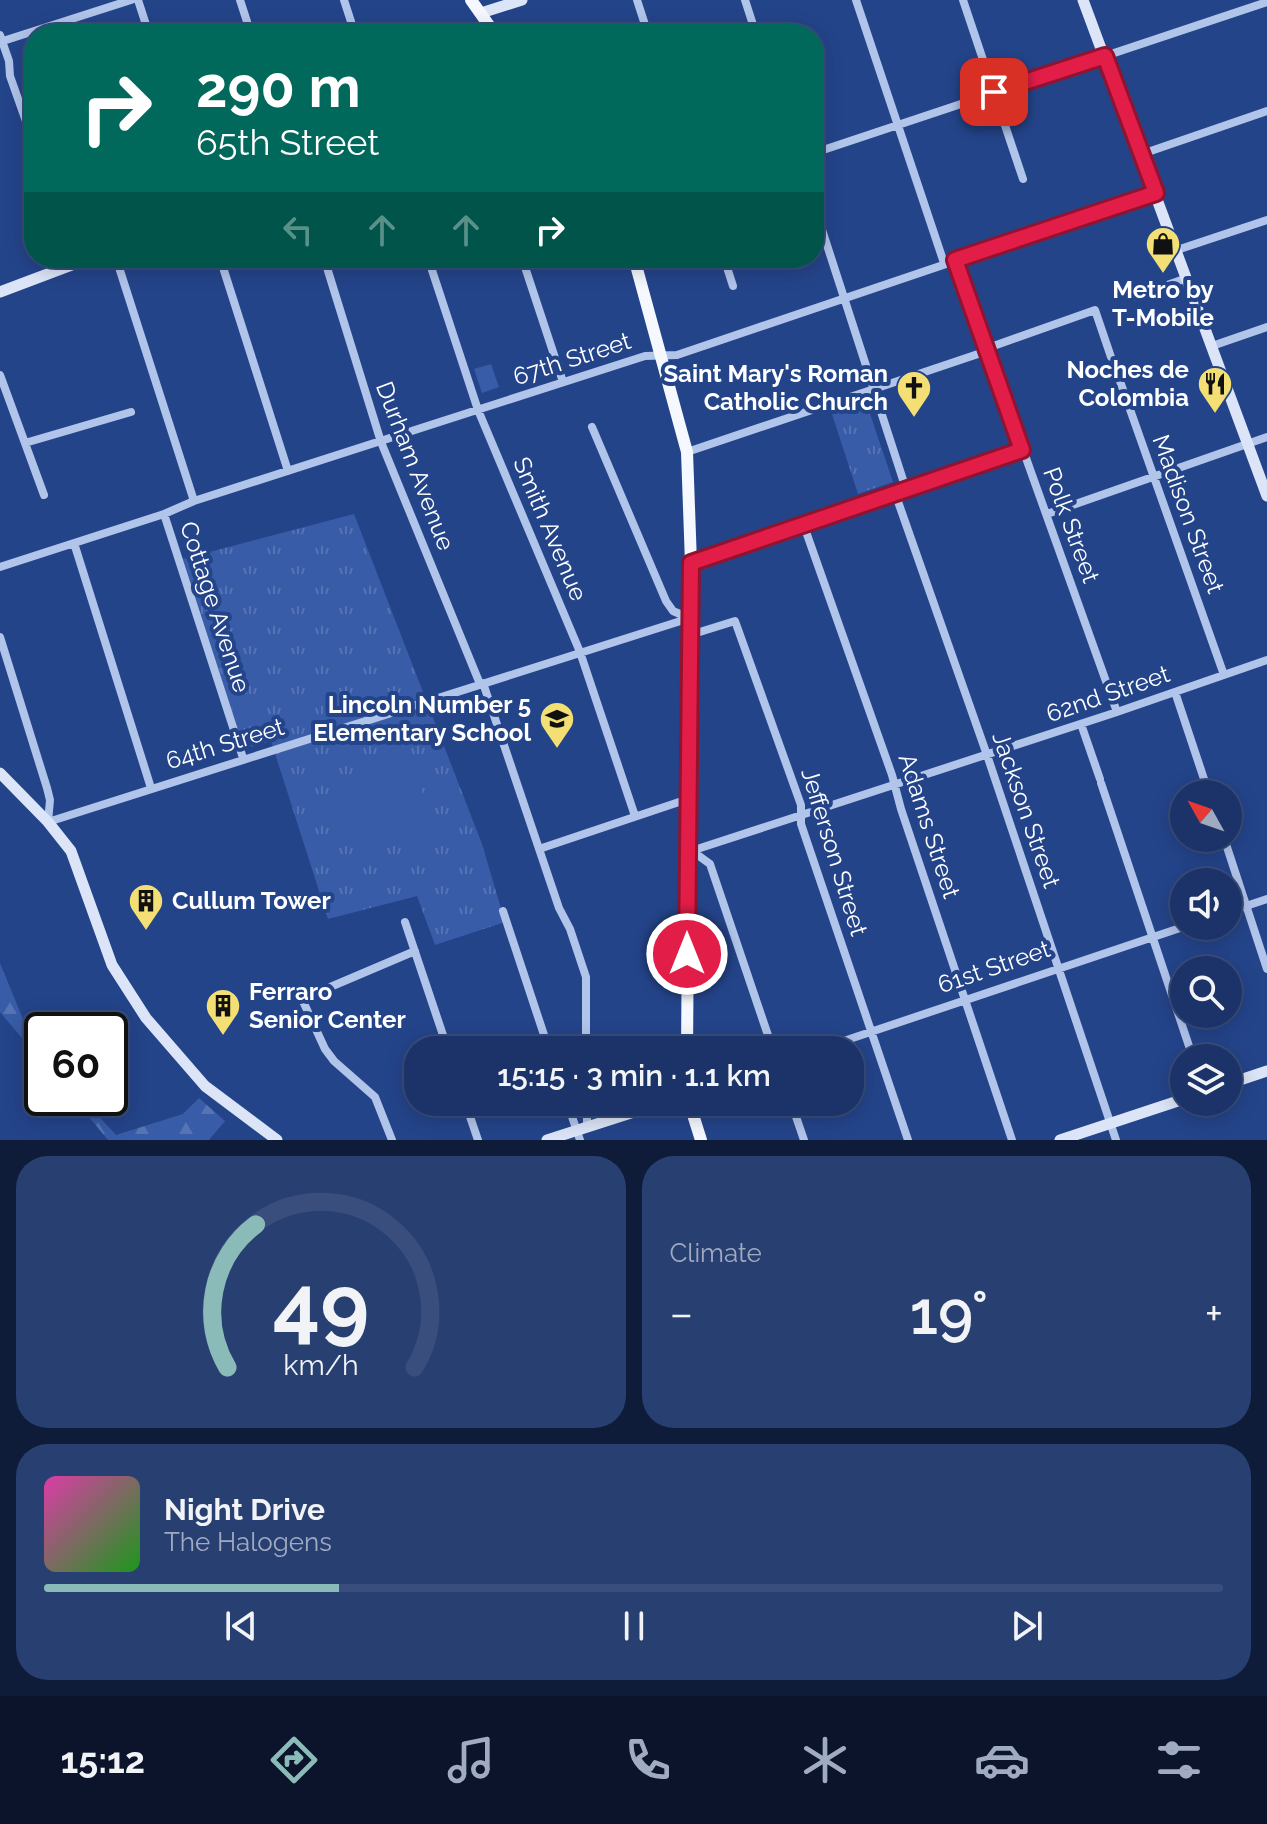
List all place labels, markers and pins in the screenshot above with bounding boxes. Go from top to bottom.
pin [960,58,1028,126]
shop icon: Metro by T-Mobile [1144,225,1182,275]
place label: Metro by T-Mobile [1112,275,1214,332]
place label: Noches de Colombia [1066,355,1189,412]
place label: Saint Mary's Roman Catholic Church [663,359,888,416]
restaurant icon: Noches de Colombia [1196,365,1234,415]
church icon: Saint Mary's Roman Catholic Church [895,369,933,419]
place label: Lincoln Number 5 Elementary School [313,690,531,747]
school or university icon: Lincoln Number 5 Elementary School [538,700,576,750]
building icon: Cullum Tower [127,882,165,932]
place label: Cullum Tower [172,886,331,915]
place label: Ferraro Senior Center [249,977,406,1034]
building icon: Ferraro Senior Center [204,987,242,1037]

